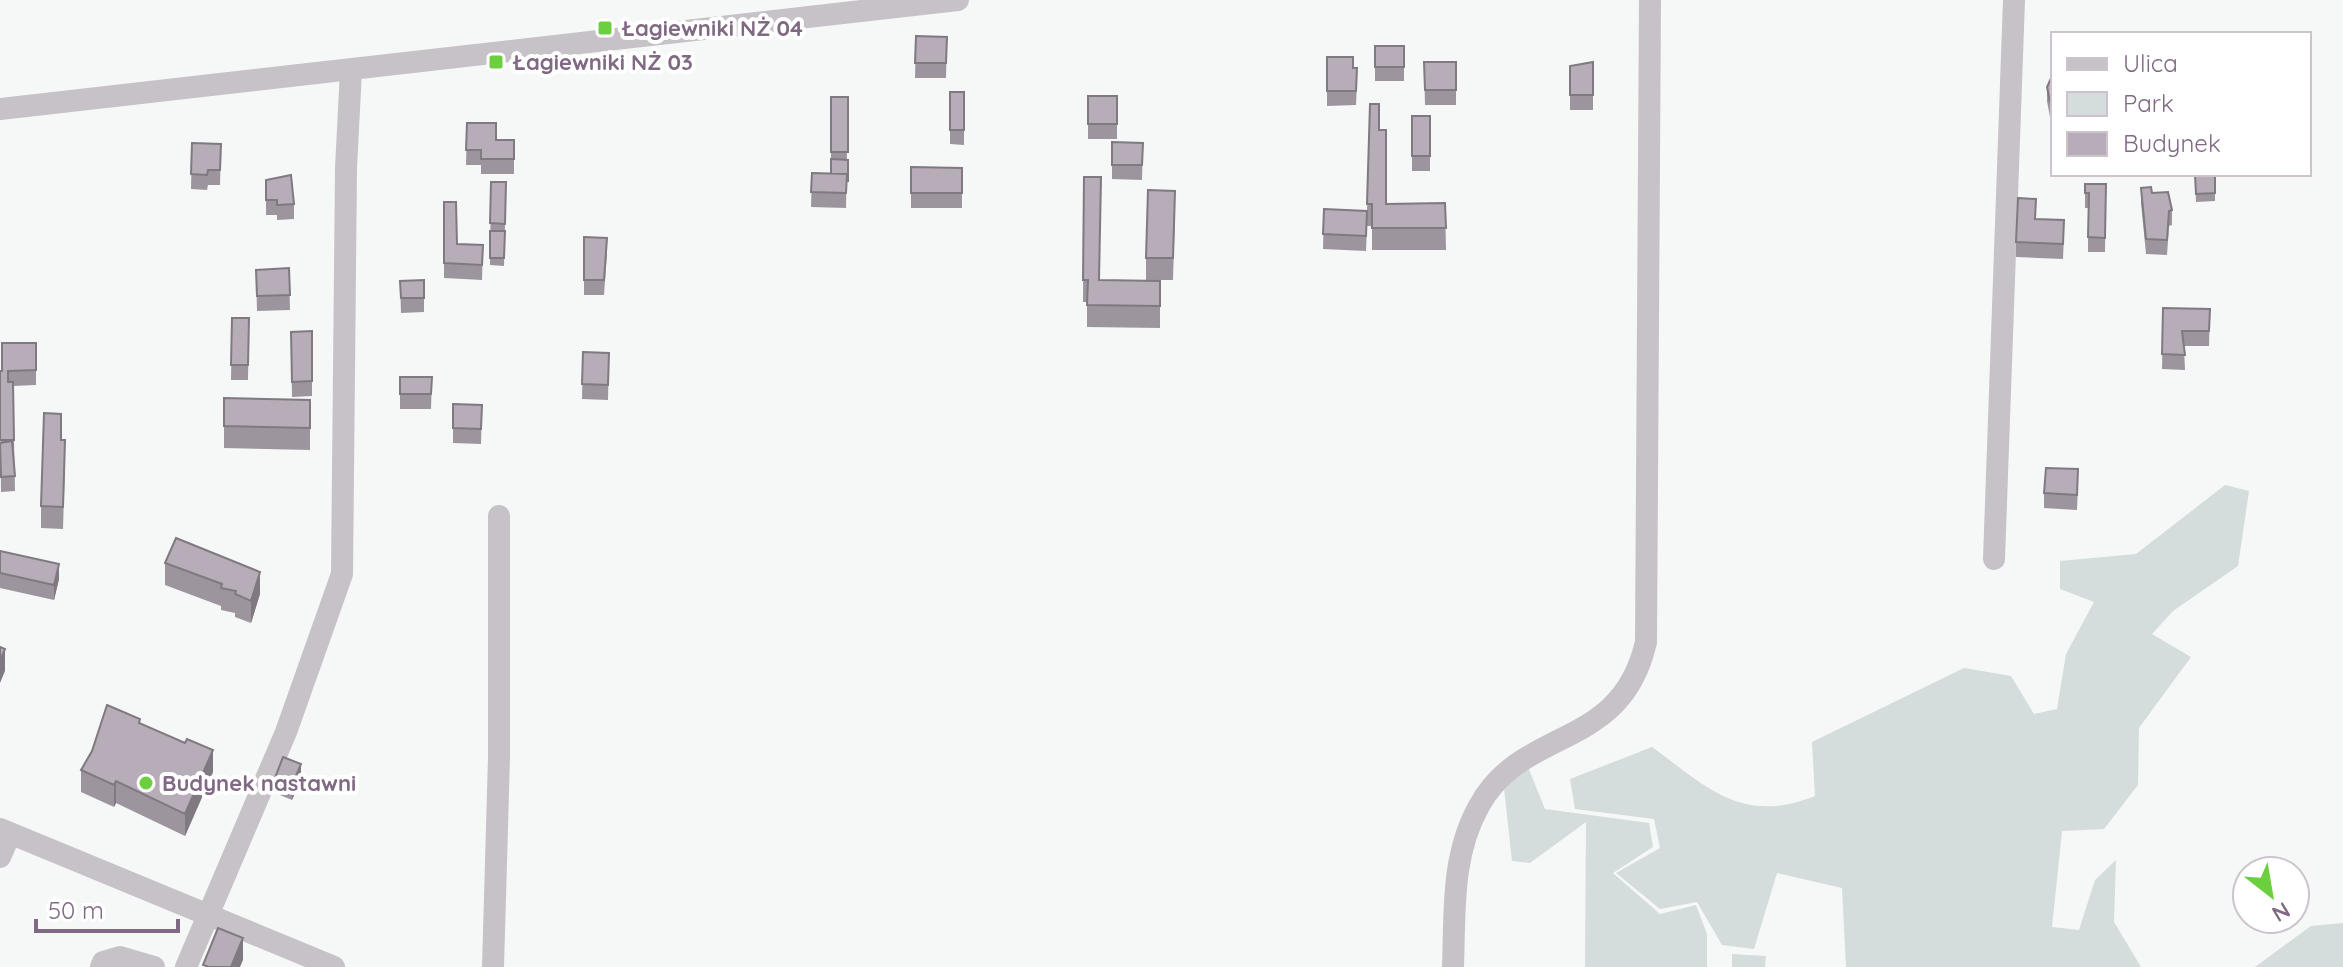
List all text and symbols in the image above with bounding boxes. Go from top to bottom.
place label: Łagiewniki NŻ 04 [621,14,803,42]
marker: Łagiewniki NŻ 04 [596,19,614,37]
legend [2051,32,2311,176]
place label: Łagiewniki NŻ 03 [512,48,693,76]
text: Ulica [2123,48,2178,78]
marker: Łagiewniki NŻ 03 [487,53,505,71]
text: Park [2123,88,2174,118]
text: Budynek [2123,128,2221,158]
place label: Budynek nastawni [162,769,356,797]
marker: Budynek nastawni [137,774,155,792]
north arrow [2231,855,2311,935]
scale bar [36,883,178,933]
text: 50 m [48,895,104,925]
text: N [2267,896,2295,928]

